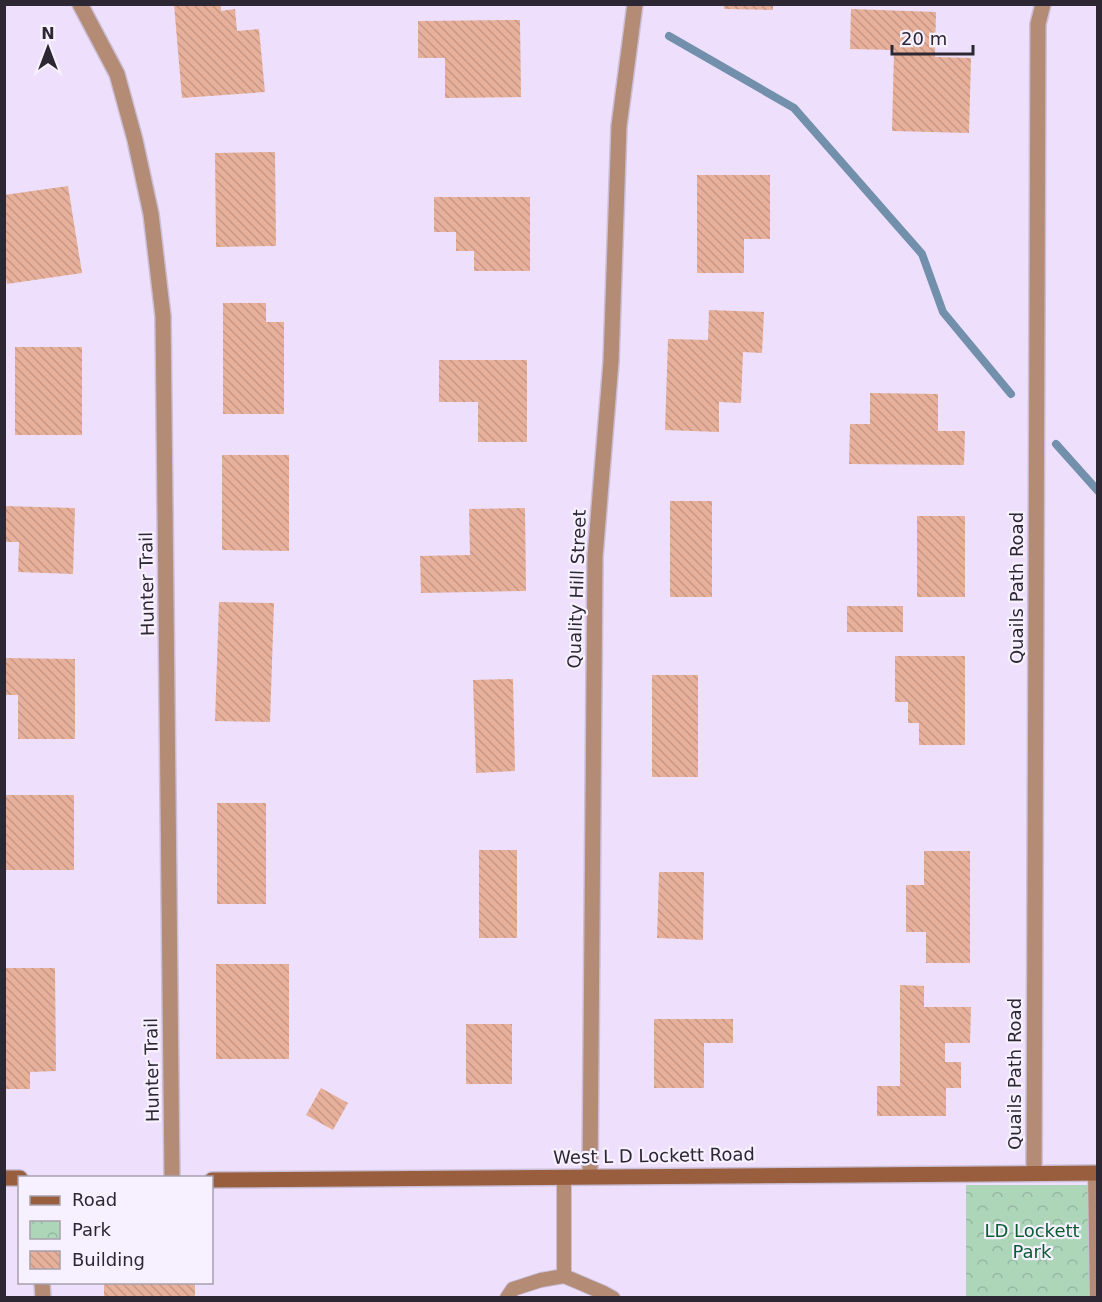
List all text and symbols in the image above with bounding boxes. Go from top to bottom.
north arrow [18,18,78,78]
scale bar [892,18,973,56]
text: N [41,24,55,43]
text: 20 m [901,28,947,49]
street label: Quality Hill Street [563,509,590,669]
street label: Quails Path Road [1006,512,1027,664]
street label: Hunter Trail [135,532,158,636]
street label: Quails Path Road [1004,998,1025,1150]
street label: Hunter Trail [140,1018,163,1122]
street label: West L D Lockett Road [553,1143,755,1168]
legend [18,1176,213,1284]
text: Road [72,1189,117,1210]
text: Park [72,1219,111,1240]
park label: LD Lockett Park [984,1220,1080,1262]
text: Building [72,1249,145,1270]

